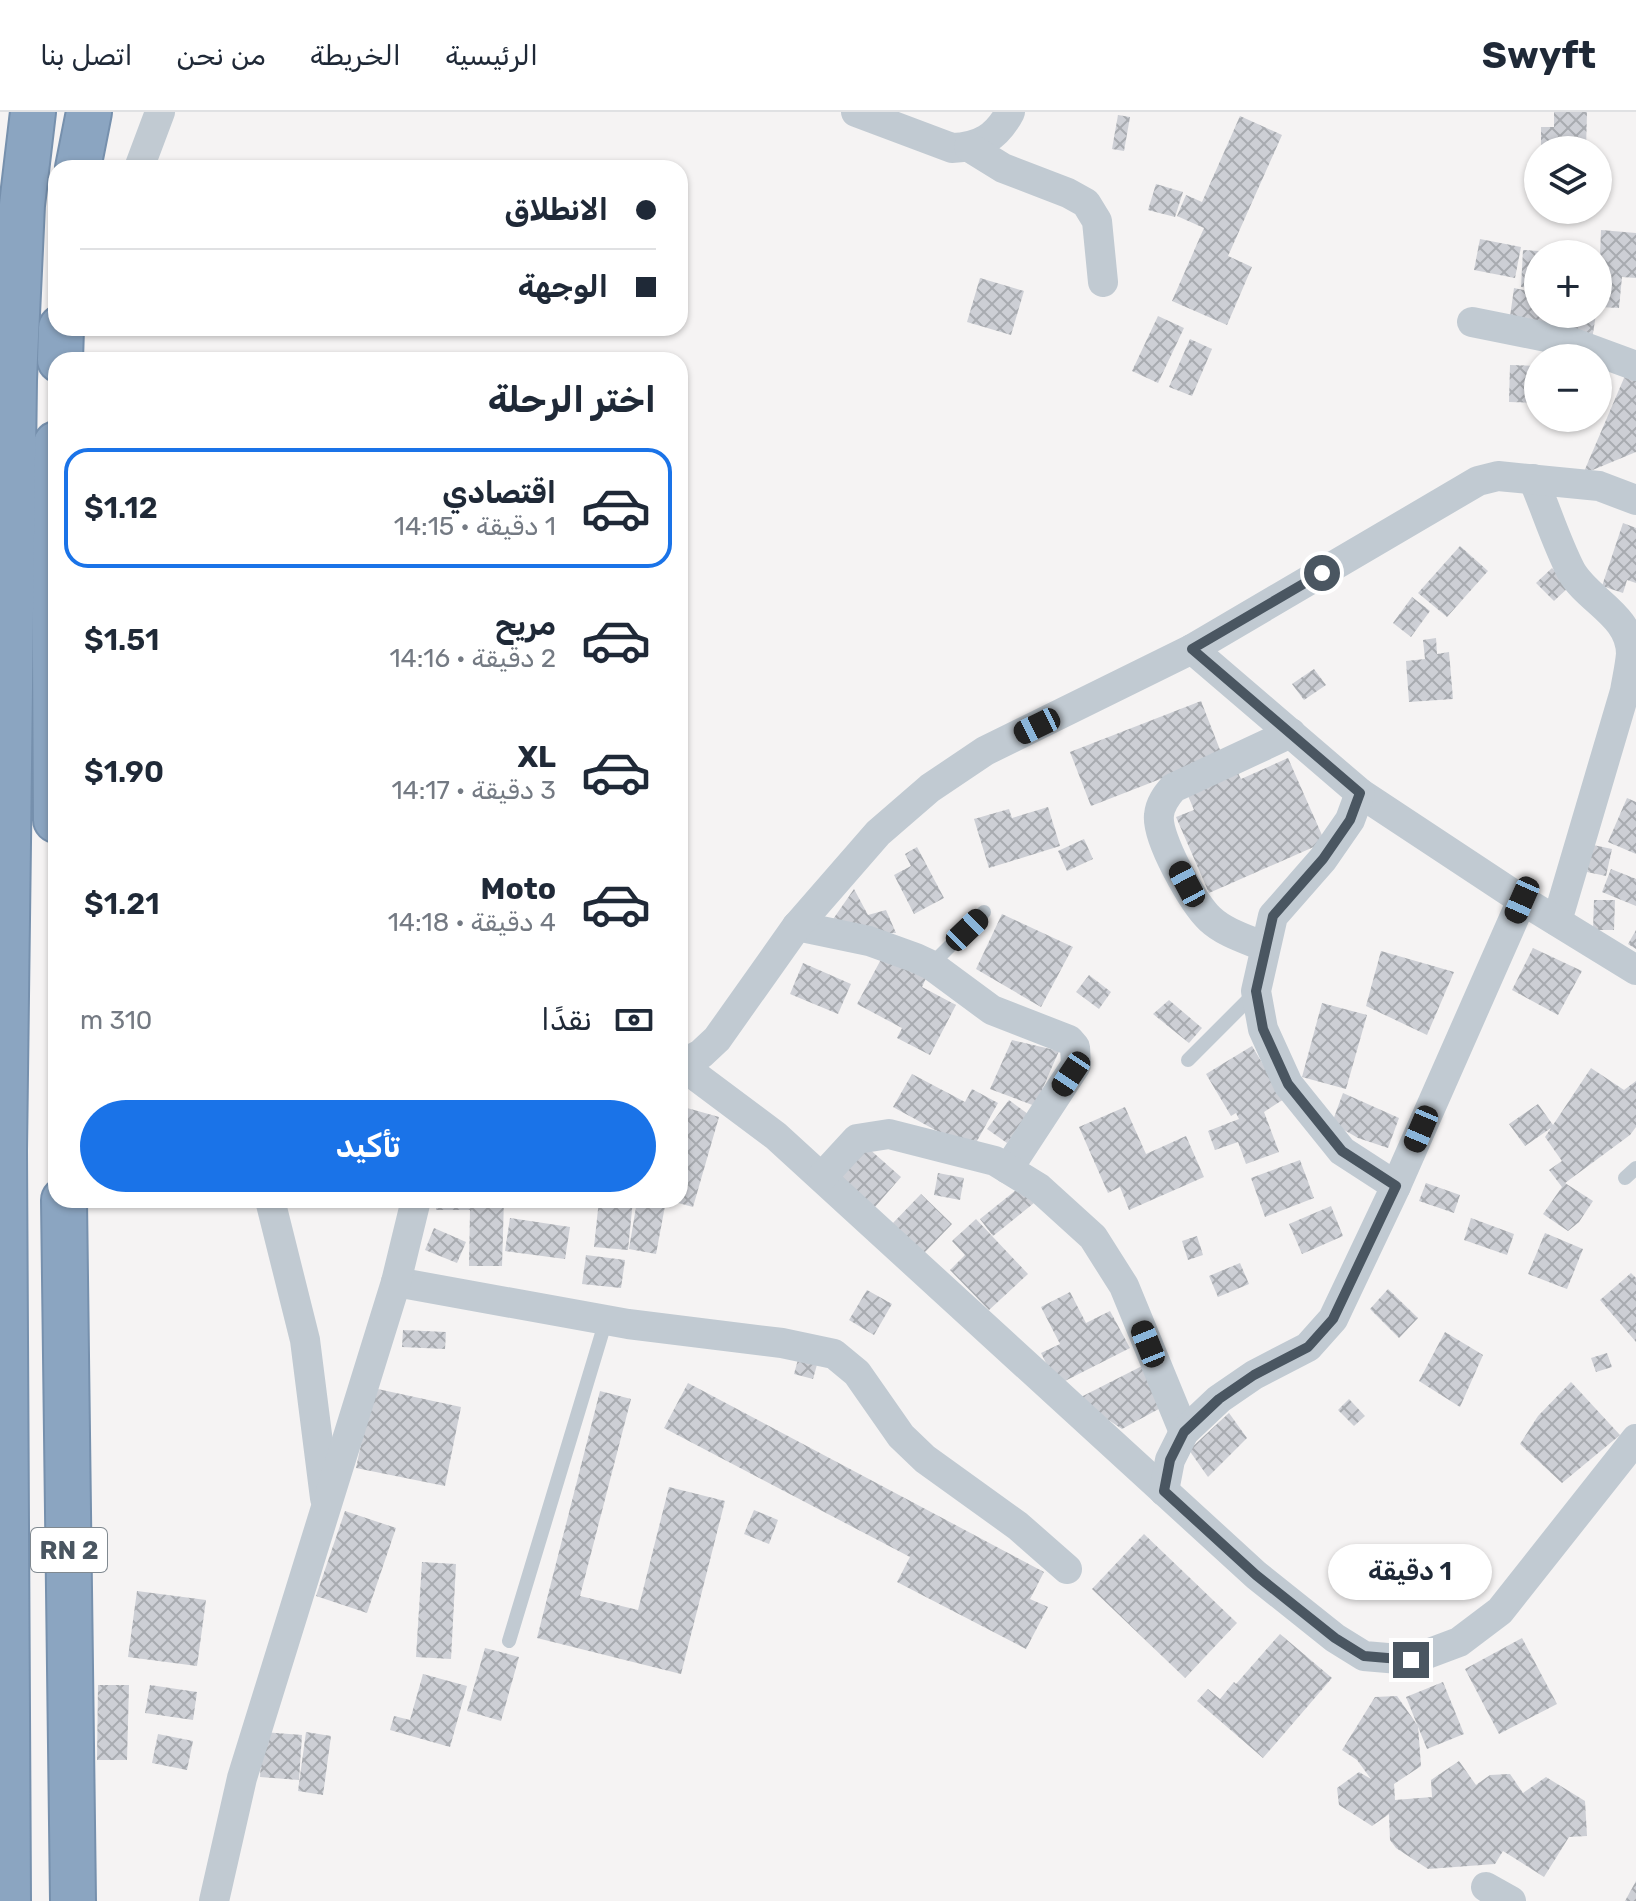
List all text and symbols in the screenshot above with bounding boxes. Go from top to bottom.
text: Swyft [1482,32,1596,78]
text: اتصل بنا [40,39,133,72]
text: من نحن [177,39,266,72]
text: الخريطة [310,39,401,72]
text: الرئيسية [445,39,538,72]
map controls [1524,136,1612,432]
button: layers [1524,136,1612,224]
text: الانطلاق [504,192,608,228]
button: + [1524,240,1612,328]
text: الوجهة [518,269,608,305]
button: − [1524,344,1612,432]
text: اختر الرحلة [488,378,656,421]
icon: car [580,472,652,544]
text: اقتصادي [442,475,556,511]
text: $1.12 [84,490,158,526]
text: 1 دقيقة · 14:15 [394,511,556,542]
route start [1304,555,1340,591]
icon: car [580,604,652,676]
text: مريح [495,607,556,643]
text: $1.51 [84,622,159,658]
text: 2 دقيقة · 14:16 [389,643,556,674]
car [1010,705,1064,747]
icon: car [580,736,652,808]
text: XL [517,739,556,775]
text: $1.90 [84,754,164,790]
text: 3 دقيقة · 14:17 [391,775,556,806]
car [1165,857,1209,911]
icon: car [580,868,652,940]
text: Moto [481,871,556,907]
car [1501,873,1543,927]
text: $1.21 [84,886,160,922]
car [941,905,993,955]
text: 4 دقيقة · 14:18 [388,907,556,938]
icon: cash [612,998,656,1042]
text: نقدًا [541,1002,592,1038]
text: 310 m [80,1005,152,1036]
car [1048,1047,1094,1101]
button: تأكيد [80,1100,656,1192]
car [1401,1102,1441,1156]
car [1128,1317,1168,1371]
road number: RN 2 [31,1528,107,1572]
callout: 1 دقيقة [1329,1544,1493,1600]
text: 1 دقيقة [1368,1556,1452,1587]
route end [1393,1642,1429,1678]

